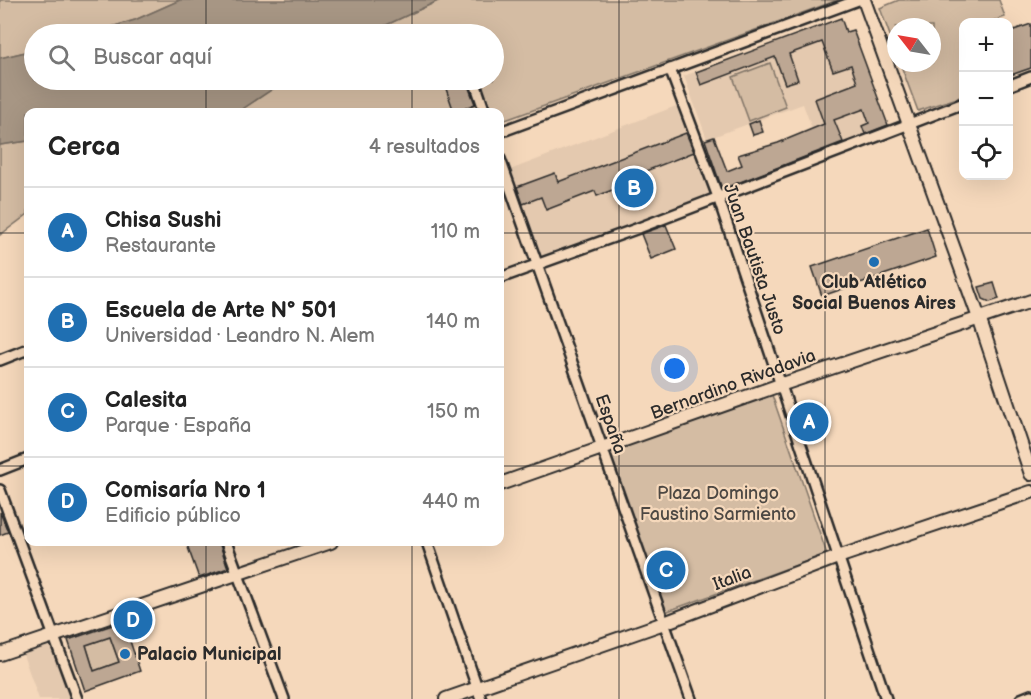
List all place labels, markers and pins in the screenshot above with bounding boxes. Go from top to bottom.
pin: B [614,166,654,210]
marker: Club Atlético Social Buenos Aires [867,255,881,269]
place label: Club Atlético Social Buenos Aires [792,272,956,314]
pin: A [790,400,828,444]
pin: C [646,548,686,592]
pin: D [114,598,152,642]
place label: Palacio Municipal [137,644,282,665]
marker: Palacio Municipal [118,647,132,661]

